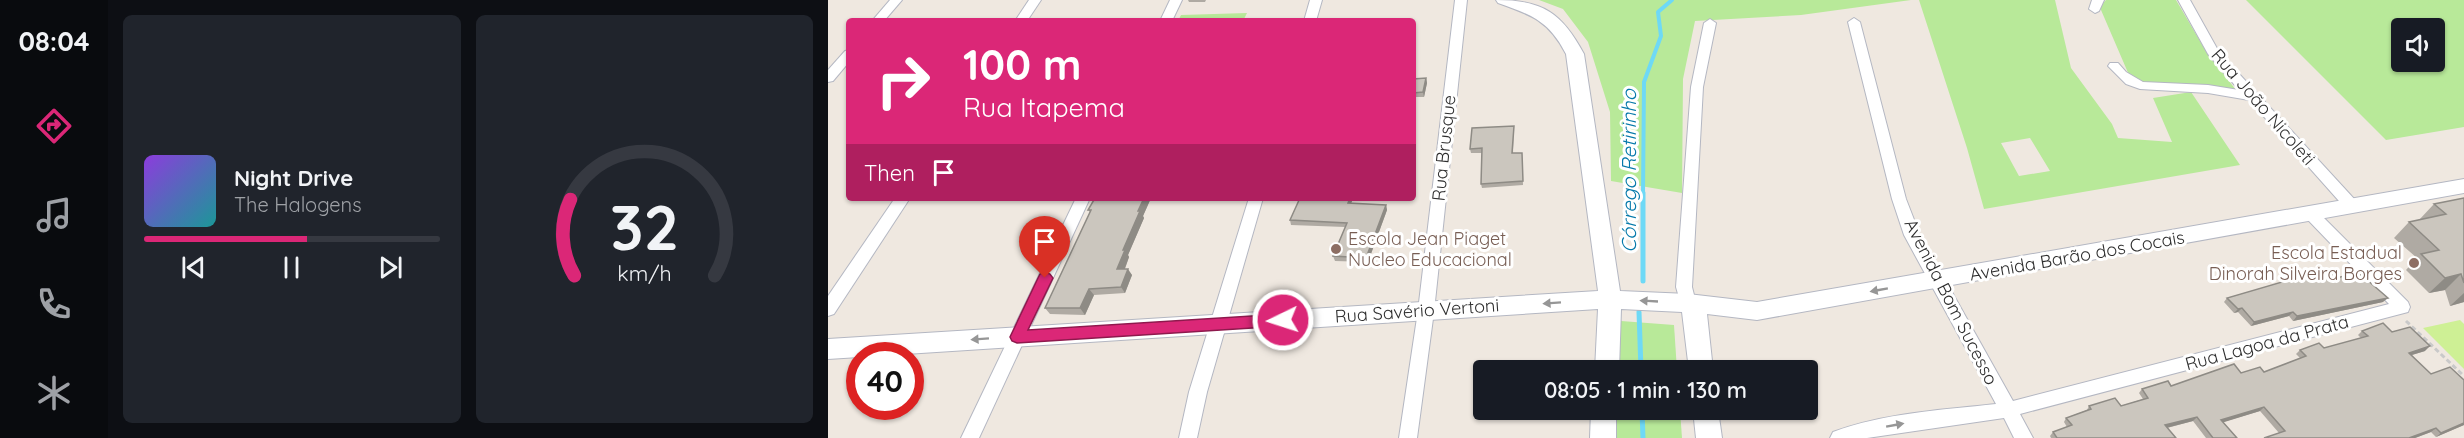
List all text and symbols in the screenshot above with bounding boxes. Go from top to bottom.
map controls [2391,18,2445,72]
button: sound [2391,18,2445,72]
text: 08:04 [18,24,90,58]
text: 100 m [963,38,1081,91]
icon: right [864,42,942,120]
street label: Rua João Nicoleti [2206,44,2320,170]
water label: Córrego Retirinho [1616,88,1641,253]
text: Rua Itapema [963,90,1125,124]
street label: Rua Brusque [1426,94,1461,202]
icon: directions [33,105,75,147]
icon: arrive [927,156,960,189]
text: Then [864,159,915,187]
text: Night Drive [234,164,353,192]
text: 32 [610,188,679,266]
text: The Halogens [234,192,362,217]
icon: music [33,194,75,236]
street label: Avenida Bom Sucesso [1900,215,2003,389]
pin [1019,216,1070,278]
icon: arrive [1028,225,1061,258]
street label: Avenida Barão dos Cocais [1968,225,2186,286]
place label: Escola Jean Piaget Nucleo Educacional [1348,227,1512,271]
place label: Escola Estadual Dinorah Silveira Borges [2209,241,2402,285]
marker: Escola Jean Piaget Nucleo Educacional [1329,242,1343,256]
icon: previous [177,251,210,284]
icon: pause [275,251,308,284]
icon: next [374,251,407,284]
marker: Escola Estadual Dinorah Silveira Borges [2407,256,2421,270]
text: km/h [617,260,671,286]
icon: phone [33,283,75,325]
one-way arrow [1869,286,1888,295]
position arrow [1251,288,1315,352]
street label: Rua Savério Vertoni [1334,293,1500,328]
one-way arrow [1640,296,1659,305]
one-way arrow [1542,298,1561,307]
street label: Rua Lagoa da Prata [2183,310,2351,375]
one-way arrow [971,335,990,344]
speed limit sign: 40 [846,342,924,420]
icon: climate [33,372,75,414]
text: 08:05 · 1 min · 130 m [1544,376,1747,404]
one-way arrow [1886,420,1905,429]

